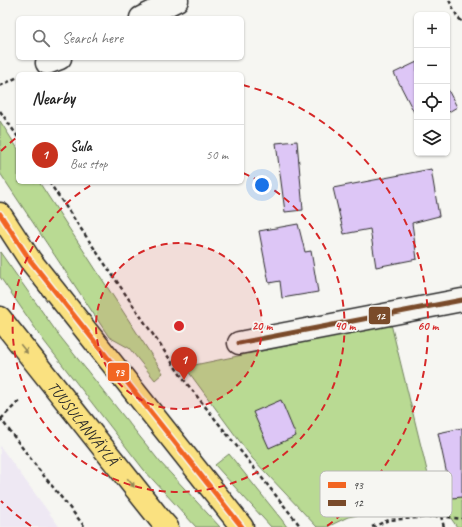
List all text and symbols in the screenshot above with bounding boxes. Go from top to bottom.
map controls [414,12,450,156]
button: + [414,12,450,48]
search box [16,16,244,60]
icon: search [30,27,52,49]
text: Search here [62,29,123,48]
button: − [414,48,450,84]
button: locate [414,84,450,120]
text: Nearby [32,88,75,109]
button: layers [414,120,450,156]
text: Sula [70,137,92,156]
text: 1 [42,147,48,163]
text: 50 m [206,147,228,163]
text: Bus stop [70,156,107,172]
your location [252,175,272,195]
line badge: 12 [368,306,391,325]
text: 12 [375,309,386,323]
text: 20 m [252,318,273,334]
text: 40 m [335,318,356,334]
text: 60 m [418,318,440,334]
centre of rings [172,319,186,333]
one-way arrow [20,343,29,354]
pin: 1 [171,347,197,380]
line badge: 93 [107,362,130,382]
text: 93 [114,365,125,379]
street label: TUUSULANVÄYLÄ [43,378,124,472]
legend [320,471,452,517]
one-way arrow [127,478,136,489]
text: 93 [353,478,364,492]
text: 12 [353,496,364,510]

